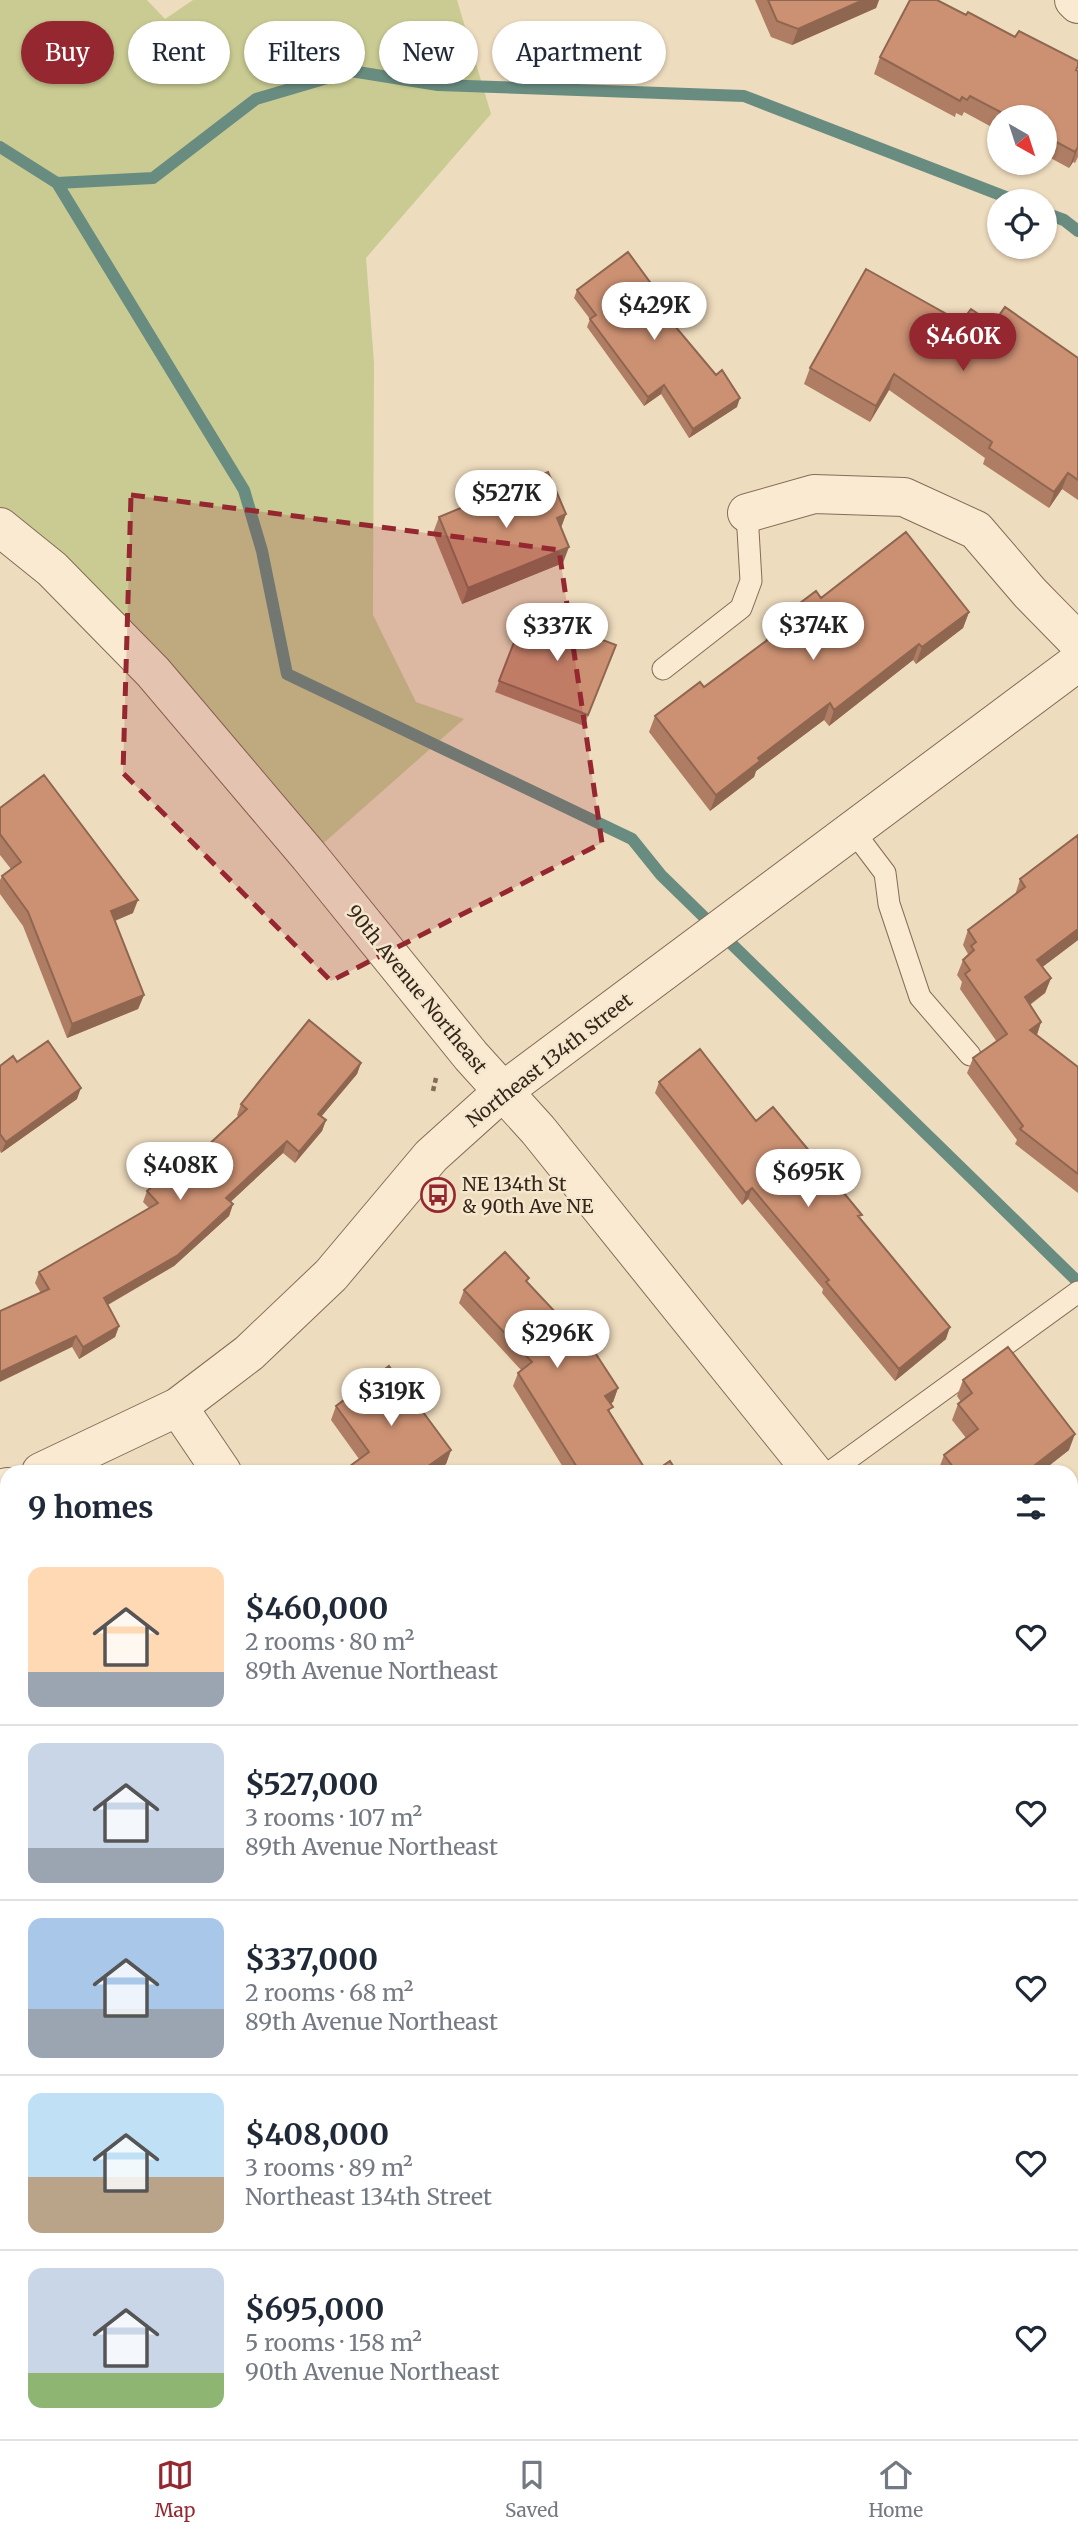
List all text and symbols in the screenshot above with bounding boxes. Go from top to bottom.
chip: Buy [21,21,114,84]
chip: Rent [128,21,230,84]
chip: Filters [244,21,365,84]
chip: New [379,21,478,84]
chip: Apartment [492,21,666,84]
north arrow [987,105,1057,175]
map controls [987,105,1057,259]
button: locate [987,189,1057,259]
pin: $429K [605,282,703,342]
text: $429K [618,290,690,319]
pin: $460K [914,314,1012,373]
text: $460K [925,321,1001,350]
pin: $527K [457,470,555,530]
text: $527K [471,478,541,507]
pin: $374K [764,602,862,662]
pin: $337K [508,604,606,663]
text: $374K [778,610,848,639]
text: $337K [522,611,592,640]
street label: 90th Avenue Northeast [342,900,493,1079]
street label: Northeast 134th Street [461,987,637,1132]
pin: $408K [131,1142,229,1202]
text: $408K [142,1150,218,1179]
pin: $695K [759,1150,857,1209]
text: $695K [772,1157,844,1186]
place label: NE 134th St & 90th Ave NE [462,1172,593,1218]
bus stop icon: NE 134th St & 90th Ave NE [419,1176,457,1214]
pin: $296K [508,1310,606,1370]
text: $296K [521,1318,593,1347]
pin: $319K [342,1368,440,1428]
text: $319K [357,1376,425,1405]
text: 9 homes [28,1488,154,1526]
icon: filters [1012,1488,1050,1526]
text: $460,000 [245,1589,388,1627]
icon: home [84,1595,168,1679]
icon: heart [1012,1618,1050,1656]
text: 2 rooms · 80 m² [245,1627,414,1656]
text: 89th Avenue Northeast [245,1656,498,1685]
text: $527,000 [245,1765,378,1803]
icon: home [84,1771,168,1855]
icon: heart [1012,1794,1050,1832]
text: 3 rooms · 107 m² [245,1803,422,1832]
text: 89th Avenue Northeast [245,1832,498,1861]
text: $337,000 [245,1940,378,1978]
icon: home [84,1946,168,2030]
icon: heart [1012,1969,1050,2007]
text: 2 rooms · 68 m² [245,1978,413,2007]
text: 89th Avenue Northeast [245,2007,498,2036]
text: $408,000 [245,2115,389,2153]
icon: home [84,2121,168,2205]
icon: heart [1012,2144,1050,2182]
text: 3 rooms · 89 m² [245,2153,413,2182]
text: Northeast 134th Street [245,2182,492,2211]
text: $695,000 [245,2290,384,2328]
icon: home [84,2296,168,2380]
icon: heart [1012,2319,1050,2357]
text: 5 rooms · 158 m² [245,2328,422,2357]
text: 90th Avenue Northeast [245,2357,499,2386]
tab: Map [155,2456,195,2522]
tab: Saved [505,2456,559,2522]
tab: Home [868,2456,923,2522]

